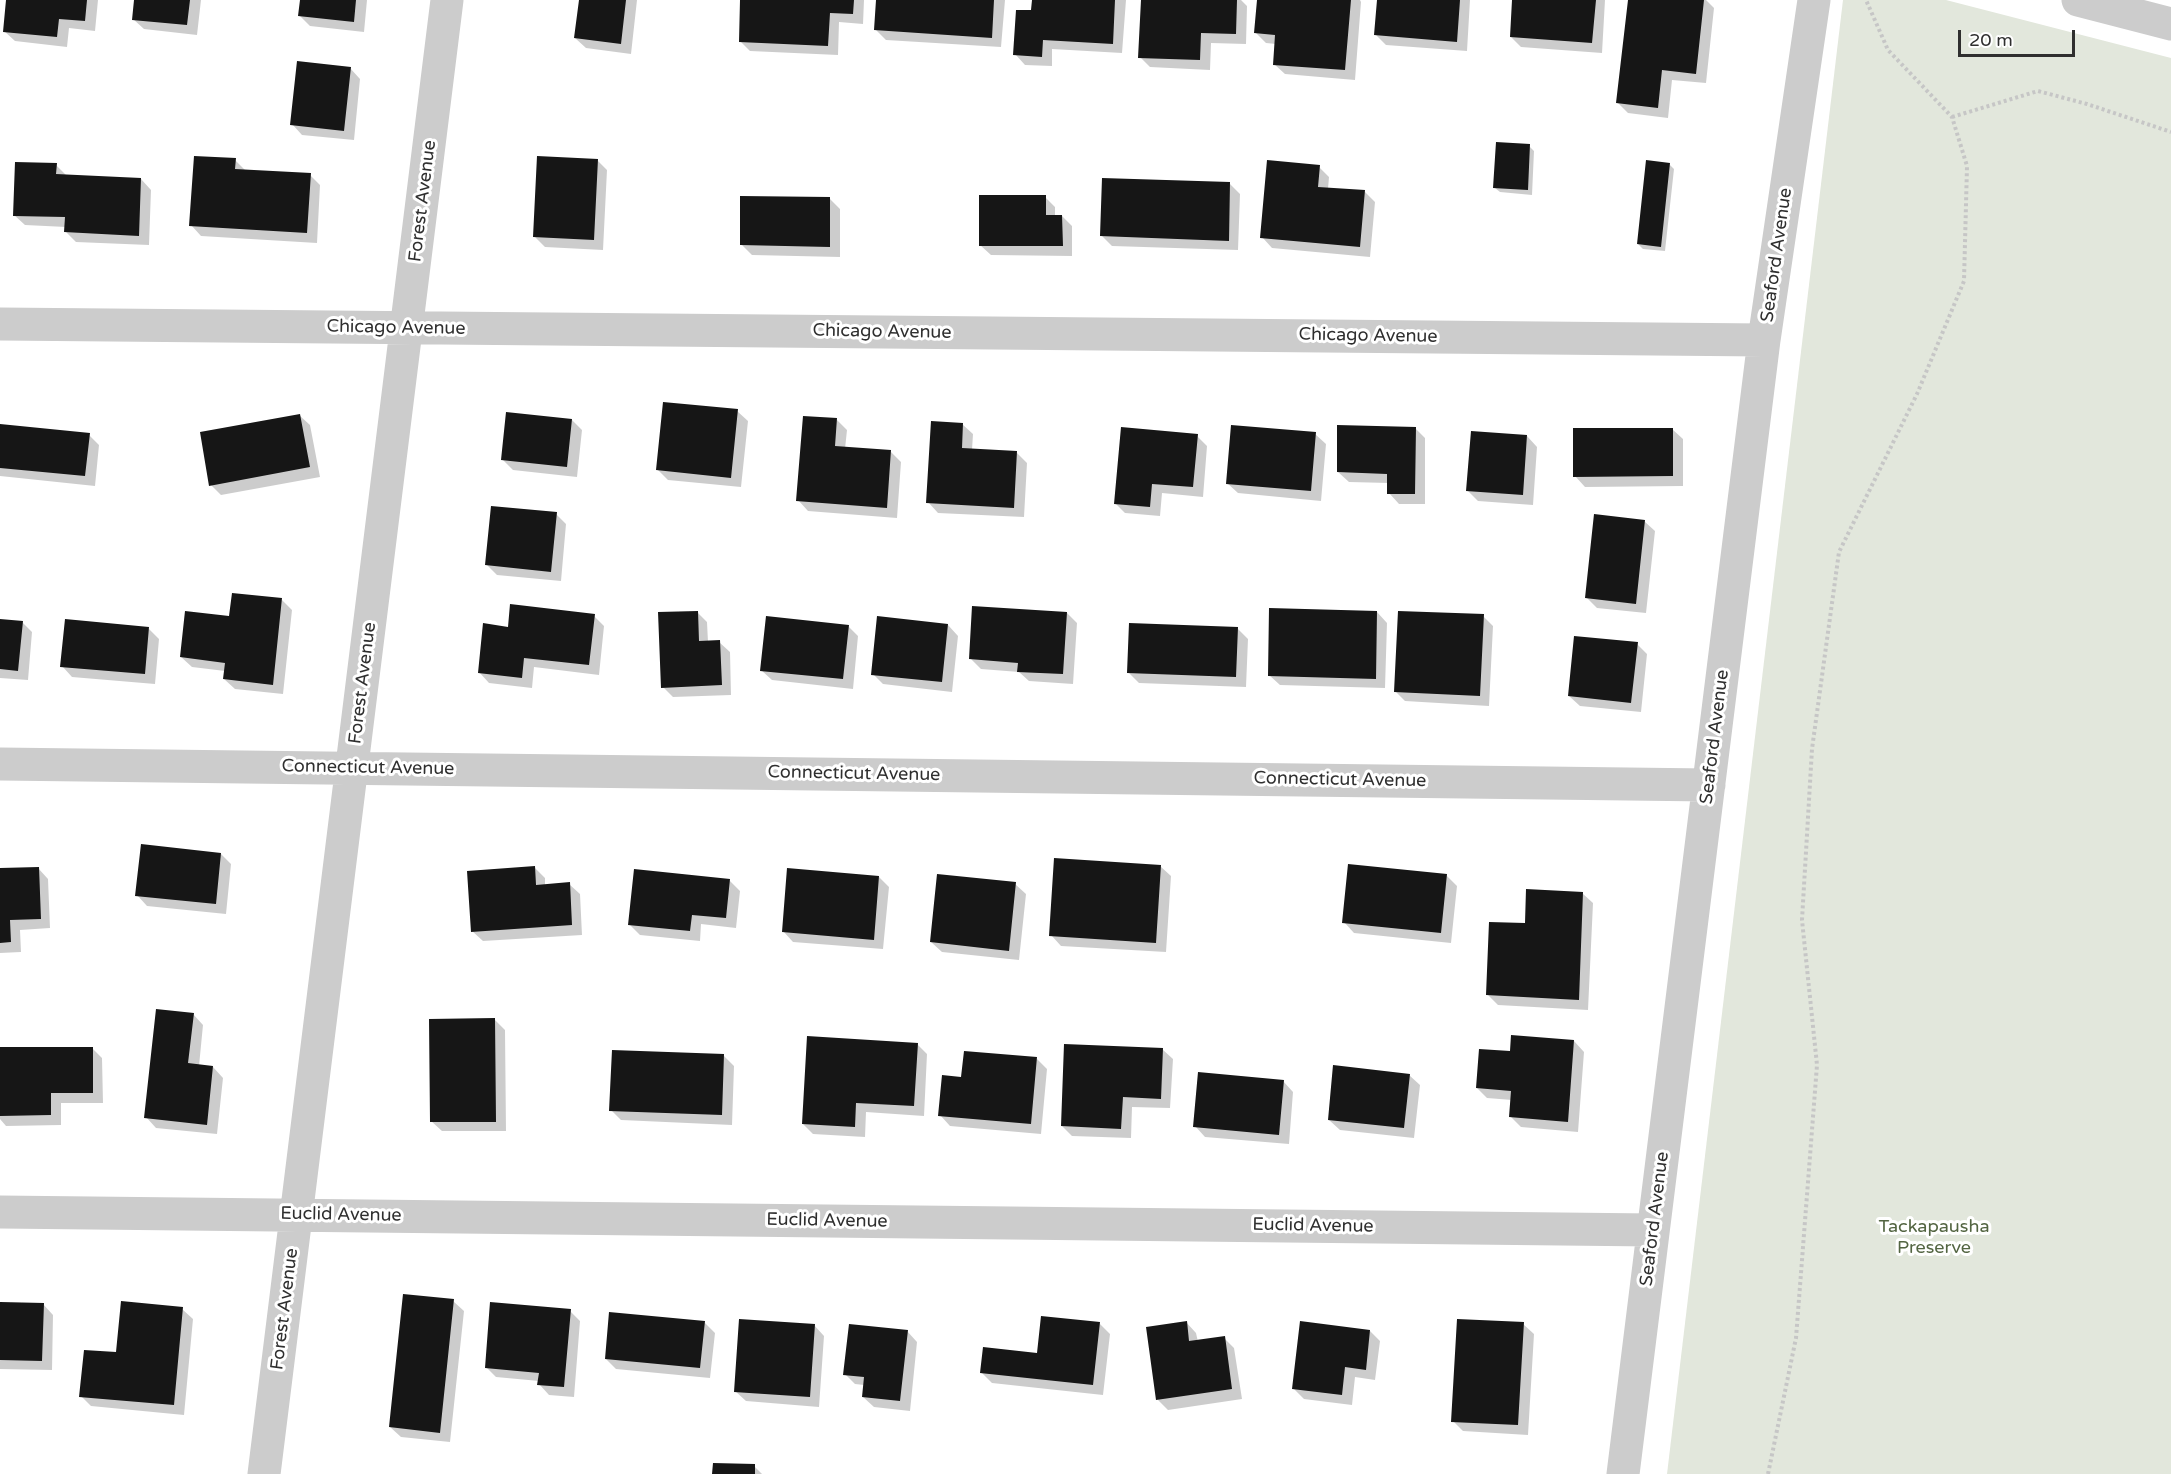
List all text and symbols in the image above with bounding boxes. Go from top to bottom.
scale bar [1961,18,2078,56]
text: 20 m [1969,29,2013,51]
street label: Forest Avenue [405,139,441,263]
street label: Seaford Avenue [1757,186,1797,324]
street label: Chicago Avenue [326,316,466,340]
street label: Chicago Avenue [812,320,952,344]
street label: Chicago Avenue [1298,324,1438,348]
street label: Forest Avenue [345,621,381,745]
street label: Seaford Avenue [1696,668,1734,806]
street label: Connecticut Avenue [281,756,455,780]
street label: Connecticut Avenue [767,762,941,786]
street label: Connecticut Avenue [1253,768,1427,792]
street label: Seaford Avenue [1636,1150,1674,1288]
street label: Euclid Avenue [280,1203,402,1227]
street label: Euclid Avenue [766,1209,888,1233]
street label: Euclid Avenue [1252,1214,1374,1238]
park label: Tackapausha Preserve [1878,1216,1990,1258]
street label: Forest Avenue [267,1247,303,1371]

